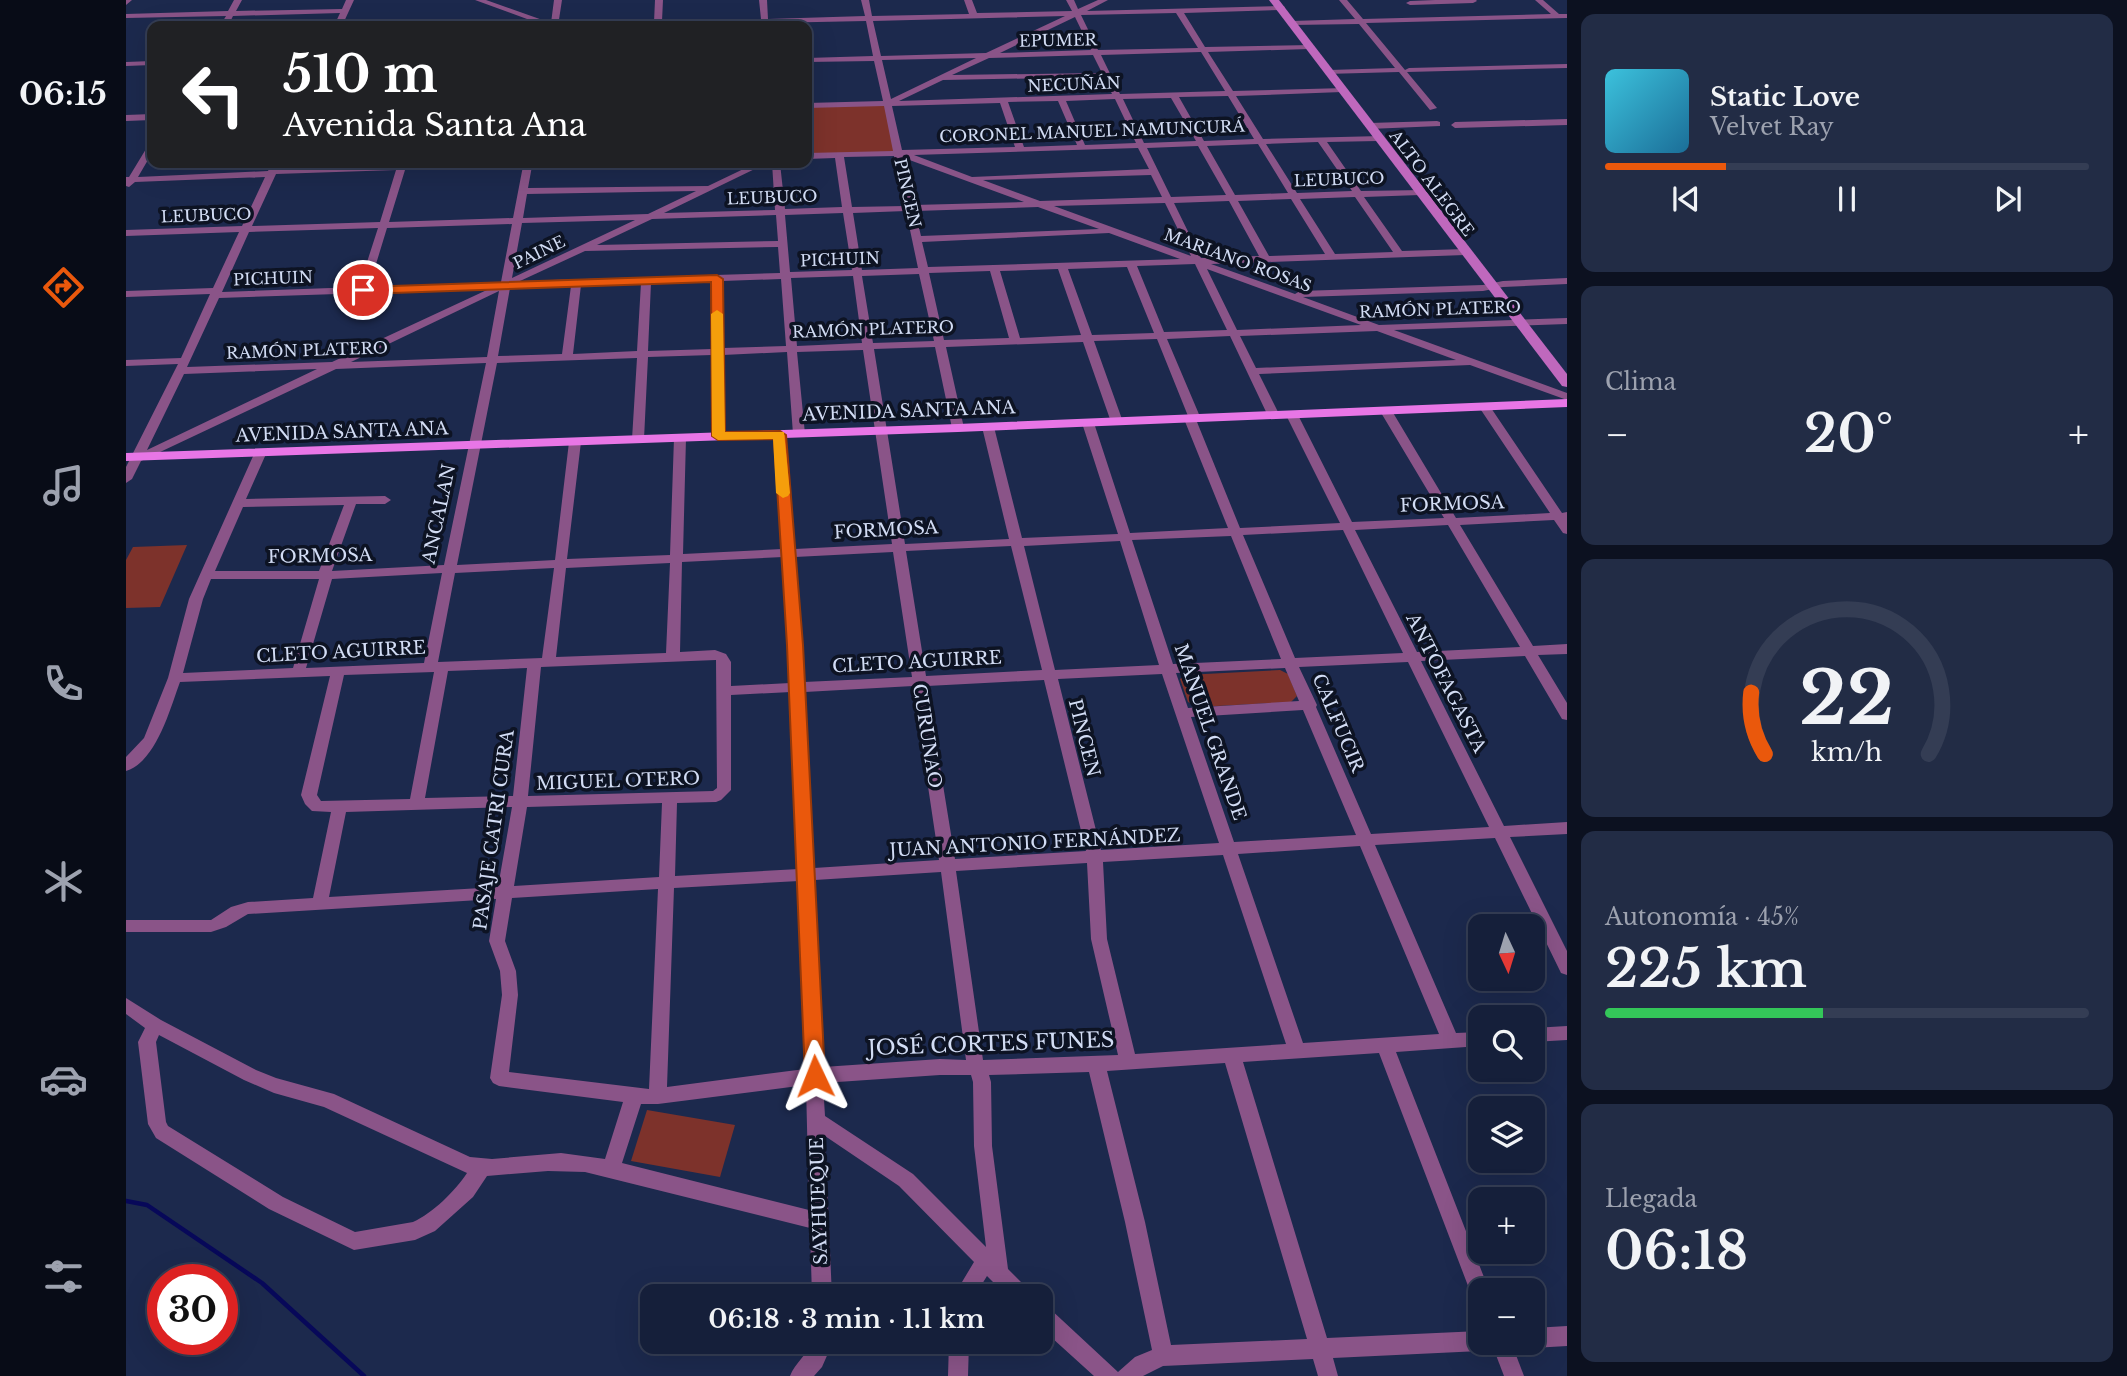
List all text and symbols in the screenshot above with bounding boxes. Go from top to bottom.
street label: EPUMER [1019,29,1099,51]
text: 510 m [283,44,438,105]
icon: left [168,49,259,140]
street label: NECUÑÁN [1027,71,1121,96]
text: 06:15 [19,74,107,114]
text: Static Love [1710,81,1860,113]
text: Avenida Santa Ana [283,105,586,145]
text: Velvet Ray [1710,113,1834,141]
street label: CORONEL MANUEL NAMUNCURÁ [939,116,1246,146]
street label: ALTO ALEGRE [1385,125,1478,240]
street label: PINCEN [890,156,926,230]
street label: LEUBUCO [1293,167,1385,191]
icon: previous [1667,180,1705,218]
icon: pause [1828,180,1866,218]
icon: next [1989,180,2027,218]
street label: LEUBUCO [726,185,818,209]
street label: LEUBUCO [160,203,252,227]
street label: MARIANO ROSAS [1161,224,1315,296]
street label: PAINE [510,231,568,273]
street label: PICHUIN [800,248,880,270]
pin [333,260,393,320]
icon: directions [39,263,88,312]
street label: PICHUIN [233,267,313,289]
icon: arrive [344,271,382,309]
street label: RAMÓN PLATERO [1359,296,1521,322]
street label: RAMÓN PLATERO [792,316,954,342]
street label: RAMÓN PLATERO [226,337,388,363]
text: Clima [1605,368,1676,396]
street label: AVENIDA SANTA ANA [801,396,1017,426]
text: 20° [1804,402,1893,466]
text: − [1605,411,1629,458]
text: + [2068,411,2089,458]
street label: AVENIDA SANTA ANA [234,417,450,447]
icon: music [39,461,88,510]
street label: ANCALAN [417,462,460,567]
street label: FORMOSA [1399,491,1506,517]
street label: FORMOSA [833,516,940,544]
street label: FORMOSA [267,544,374,568]
street label: ANTOFAGASTA [1401,609,1491,757]
street label: CLETO AGUIRRE [256,637,426,667]
street label: MANUEL GRANDE [1170,641,1250,823]
street label: CLETO AGUIRRE [832,647,1002,677]
text: 22 [1800,653,1894,744]
icon: phone [39,659,88,708]
street label: CALFUCIR [1307,670,1369,776]
street label: CURUNAO [908,682,946,790]
street label: PINCEN [1064,697,1104,779]
street label: PASAJE CATRI CURA [469,727,519,932]
text: km/h [1812,737,1882,768]
street label: MIGUEL OTERO [536,767,700,795]
street label: JUAN ANTONIO FERNÁNDEZ [887,823,1181,862]
icon: climate [39,857,88,906]
text: Autonomía · 45% [1605,903,1799,931]
north arrow [1468,914,1545,990]
map controls [1468,914,1545,1355]
text: 225 km [1605,937,1807,1001]
button: search [1468,1005,1545,1082]
street label: JOSÉ CORTES FUNES [864,1027,1115,1061]
position arrow [778,1039,852,1113]
icon: car [39,1055,88,1104]
button: layers [1468,1096,1545,1173]
street label: SAYHUEQUE [806,1137,832,1265]
text: Llegada [1605,1185,1697,1213]
button: + [1468,1187,1545,1264]
text: 06:18 [1605,1219,1748,1283]
icon: filters [39,1252,88,1301]
speed limit sign: 30 [147,1264,238,1355]
button: − [1468,1278,1545,1355]
text: 06:18 · 3 min · 1.1 km [708,1303,985,1335]

